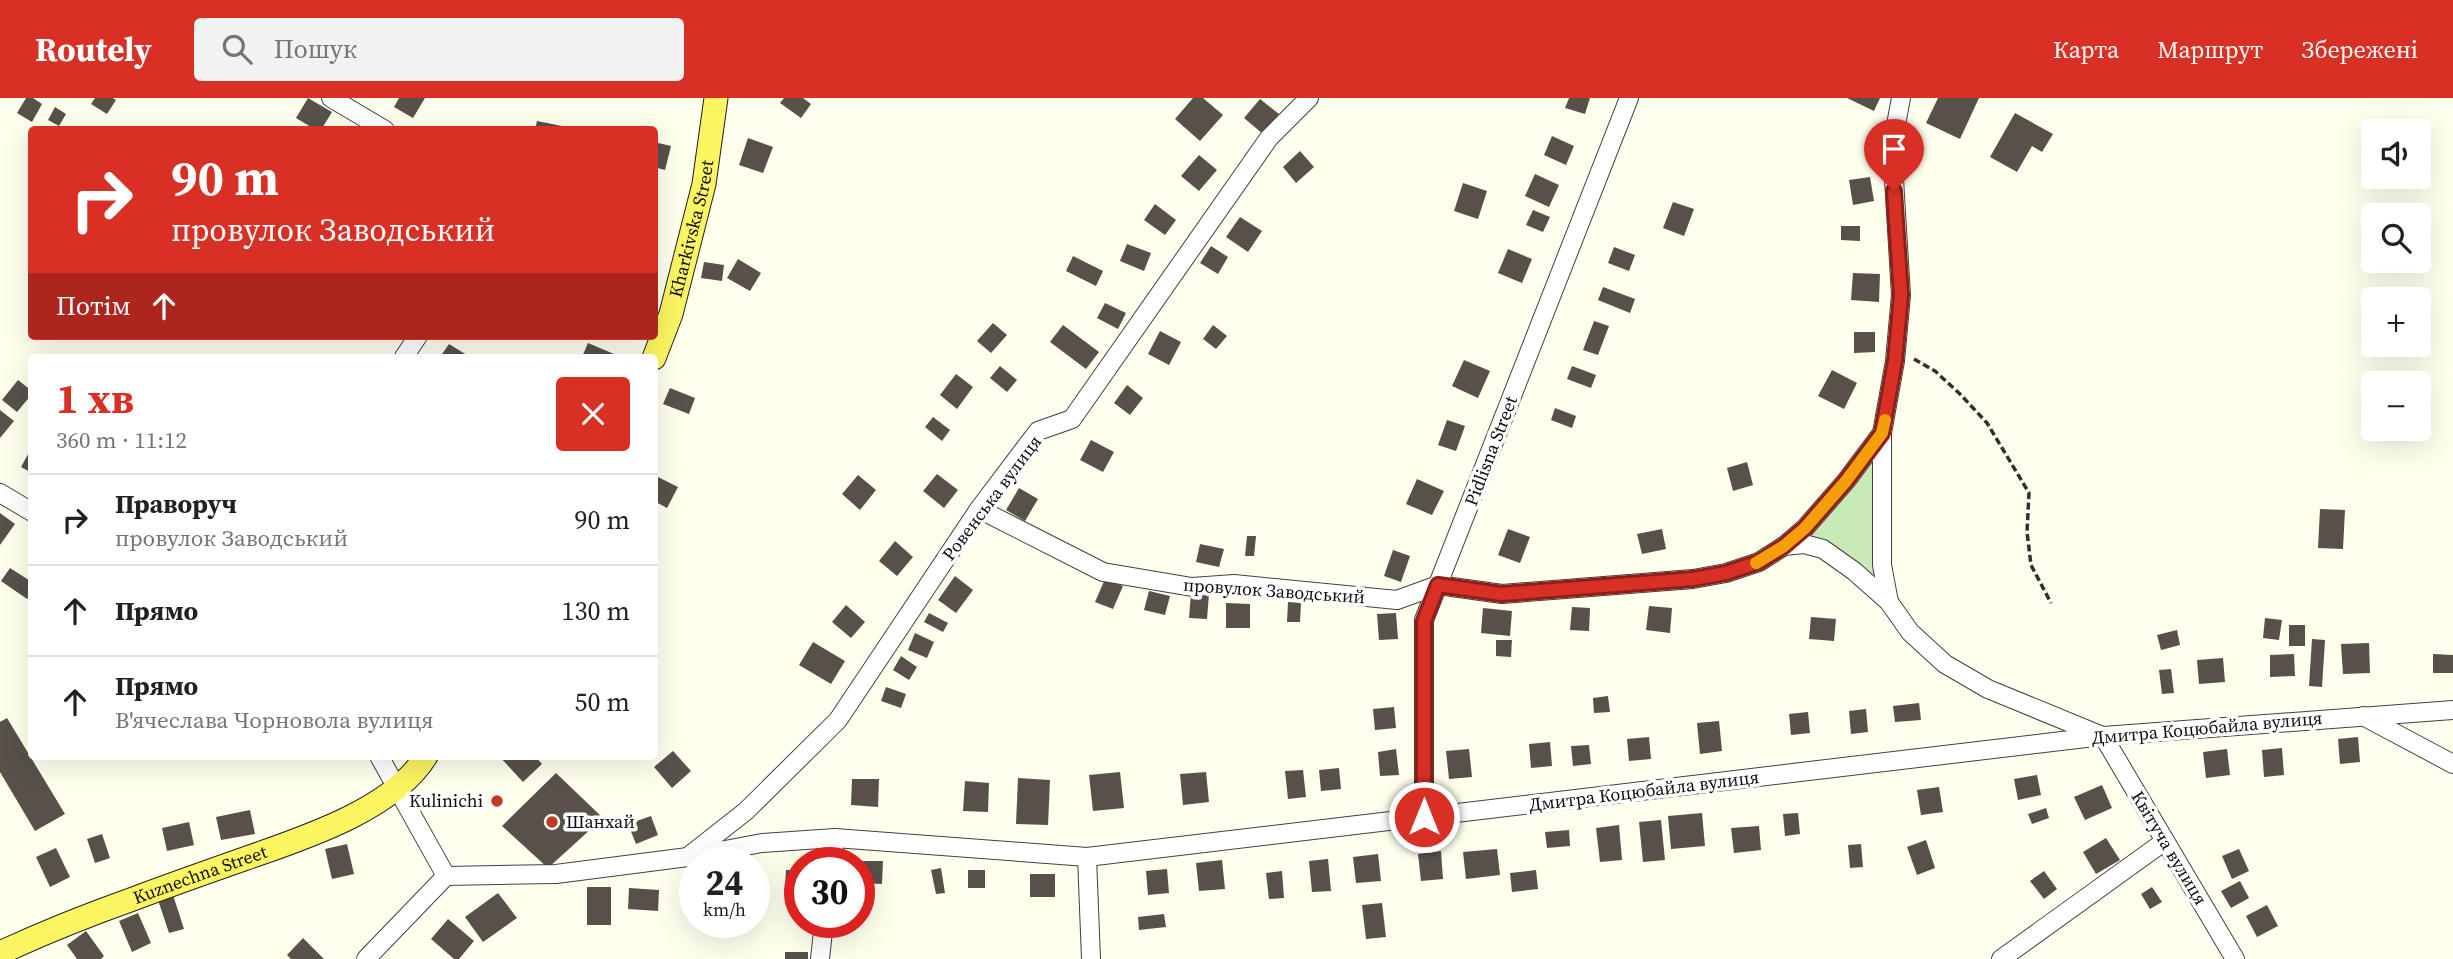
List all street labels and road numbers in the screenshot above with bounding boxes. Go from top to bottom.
street label: Kharkivska Street [663,158,719,300]
street label: Pidlisna Street [1458,392,1523,509]
street label: Ровенська вулиця [936,430,1047,566]
street label: провулок Заводський [1182,572,1366,609]
street label: Дмитра Коцюбайла вулиця [2090,705,2323,750]
street label: Дмитра Коцюбайла вулиця [1527,764,1760,817]
street label: Квітуча вулиця [2125,786,2213,909]
street label: Kuznechna Street [129,839,270,910]

